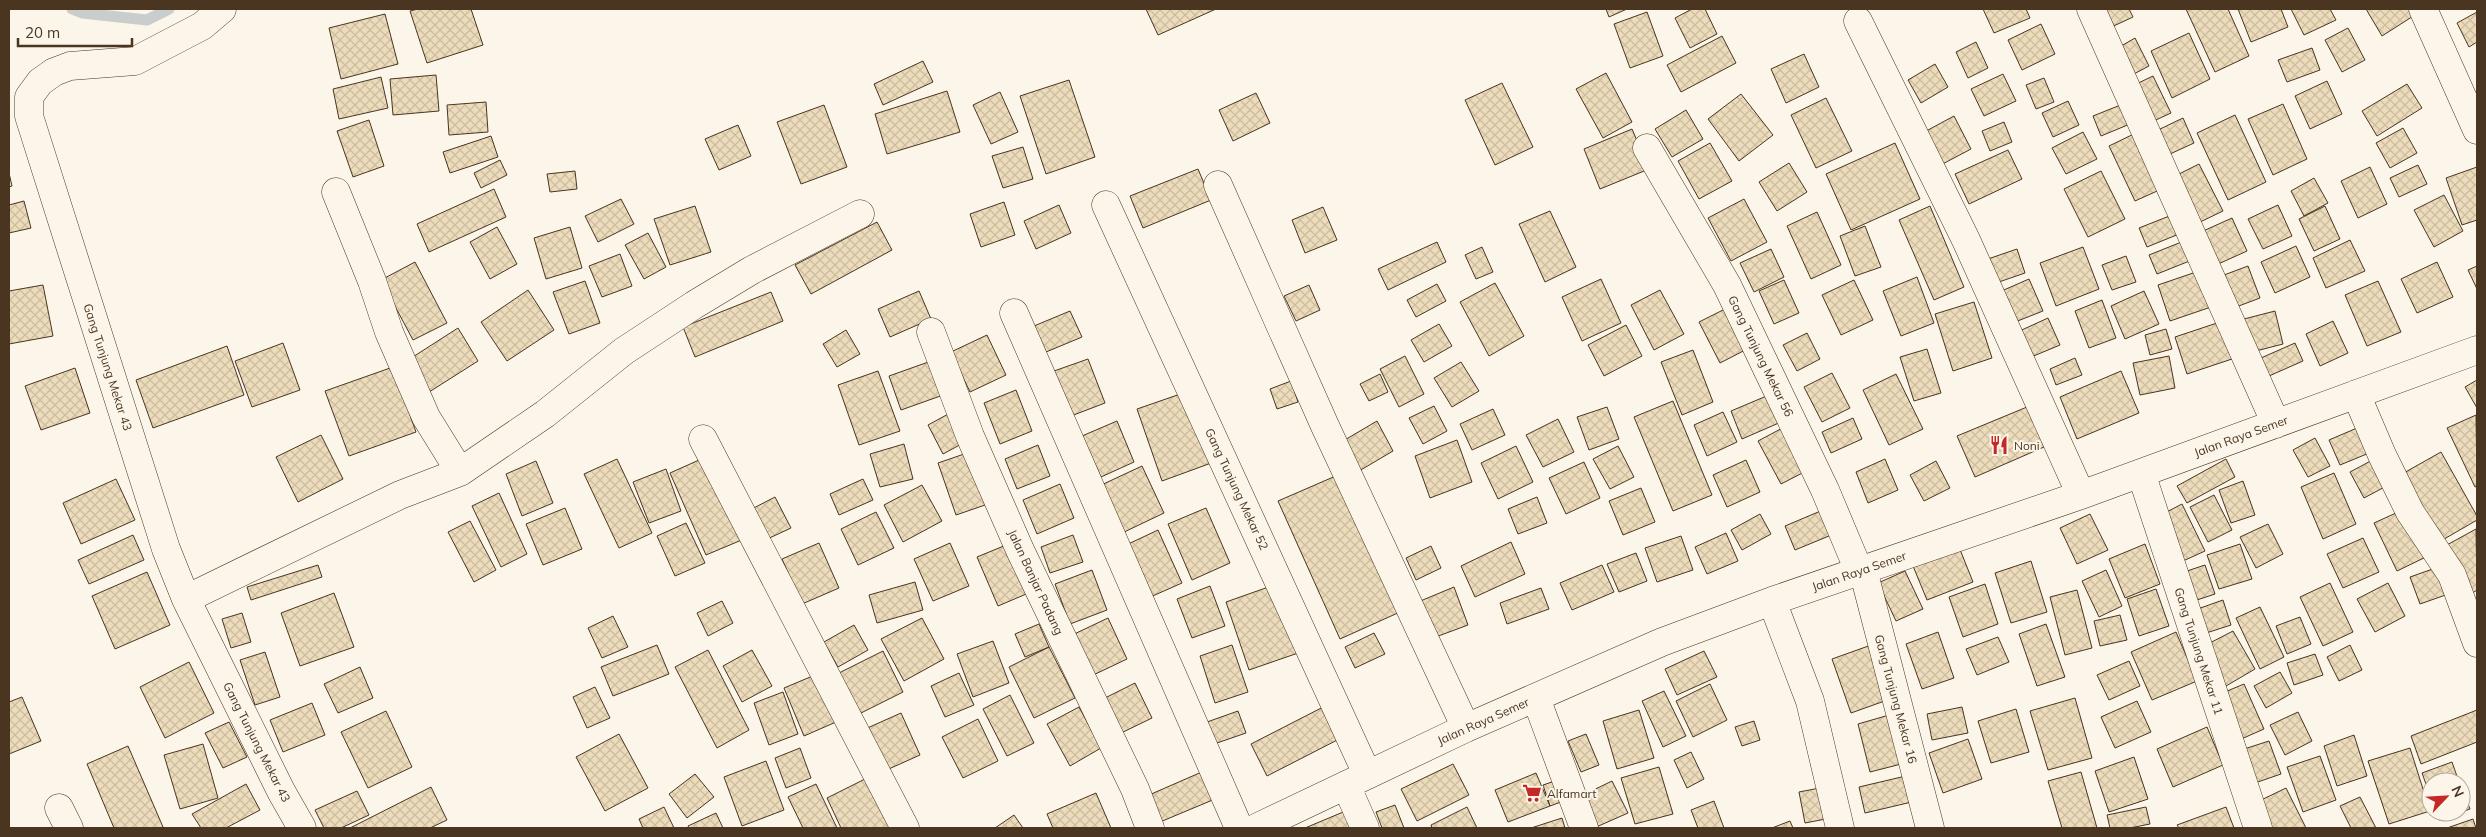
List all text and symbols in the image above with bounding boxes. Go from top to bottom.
scale bar [18,15,131,47]
text: 20 m [25,23,60,42]
street label: Gang Tunjung Mekar 56 [1725,293,1797,419]
street label: Gang Tunjung Mekar 43 [80,301,136,433]
street label: Jalan Raya Semer [2192,412,2291,460]
street label: Gang Tunjung Mekar 52 [1202,426,1272,552]
restaurant icon: Noni [1988,434,2010,456]
place label: Noni [2014,438,2040,453]
street label: Jalan Banjar Padang [1005,527,1067,637]
street label: Jalan Raya Semer [1810,548,1909,594]
street label: Gang Tunjung Mekar 11 [2171,585,2227,717]
street label: Gang Tunjung Mekar 16 [1872,633,1920,765]
street label: Gang Tunjung Mekar 43 [220,679,294,805]
street label: Jalan Raya Semer [1435,694,1532,748]
north arrow [2421,772,2471,822]
supermarket icon: Alfamart [1521,782,1543,804]
text: N [2447,783,2468,800]
place label: Alfamart [1547,786,1596,801]

